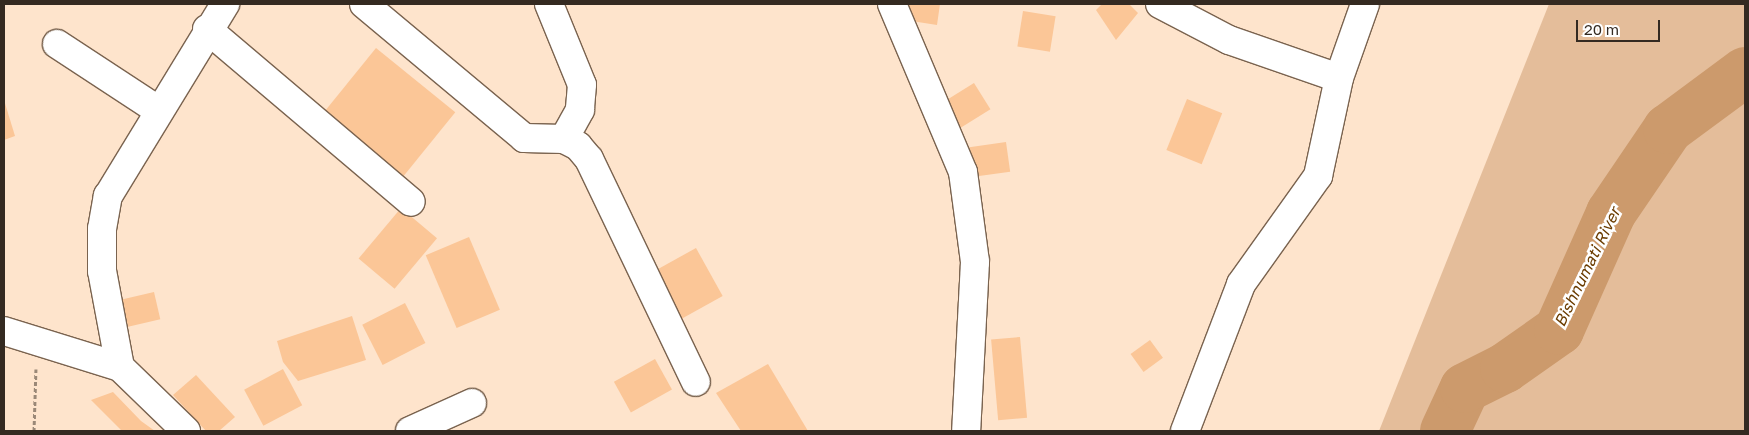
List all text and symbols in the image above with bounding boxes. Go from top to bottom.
scale bar [1579,10,1663,42]
text: 20 m [1584,20,1619,38]
water label: Bishnumati River [1550,204,1624,330]

